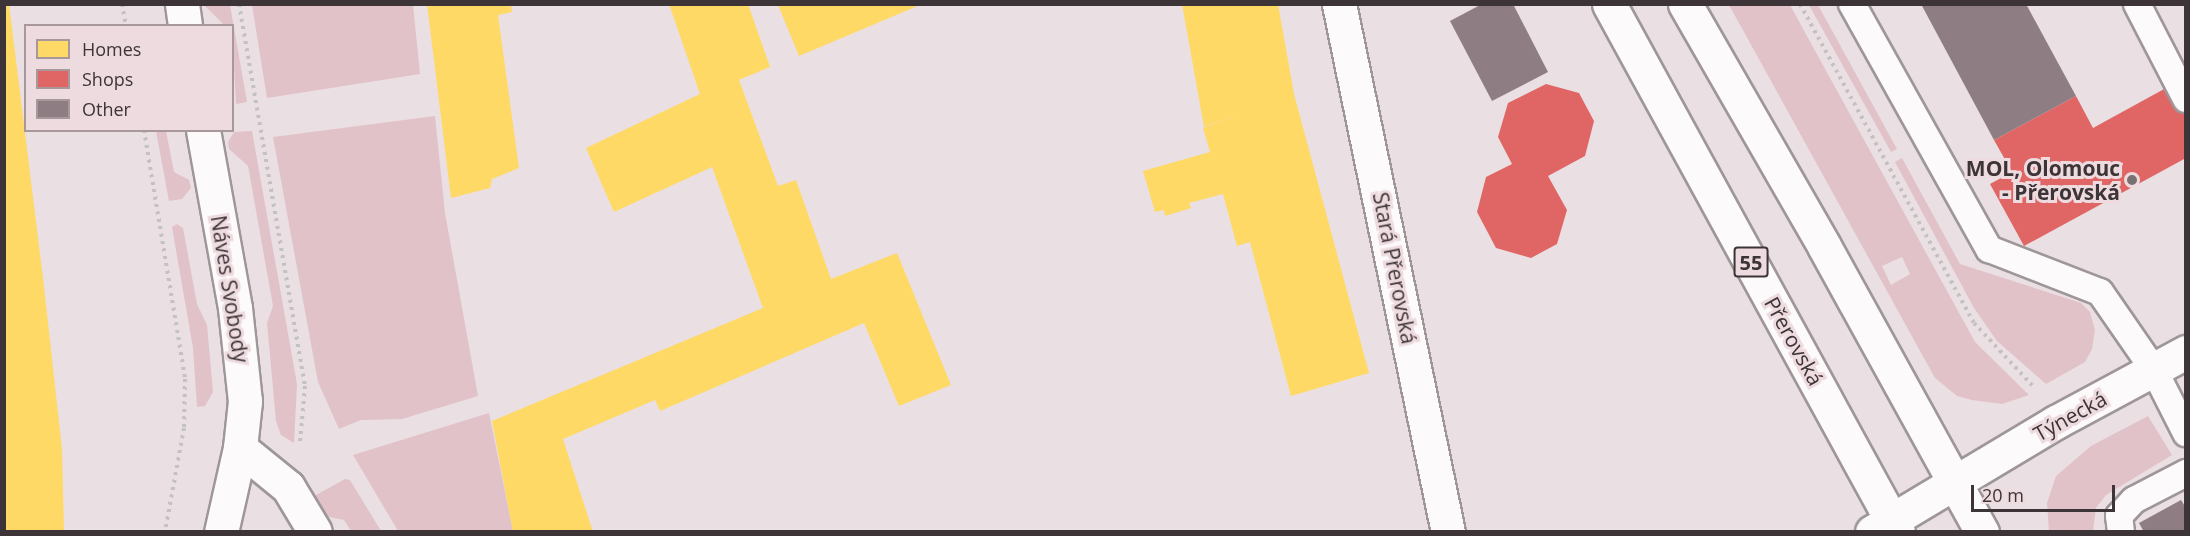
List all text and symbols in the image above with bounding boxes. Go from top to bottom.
legend [24,24,234,132]
text: Homes [82,37,141,61]
text: Shops [82,67,133,91]
text: Other [82,97,131,121]
place label: MOL, Olomouc - Přerovská [1966,155,2120,205]
marker: MOL, Olomouc - Přerovská [2125,173,2139,187]
street label: Stará Přerovská [1368,190,1422,346]
street label: Náves Svobody [206,214,254,364]
road number: 55 [1733,245,1769,279]
street label: Přerovská [1759,292,1829,390]
street label: Týnecká [2029,386,2111,446]
scale bar [1974,473,2118,511]
text: 20 m [1982,483,2024,507]

